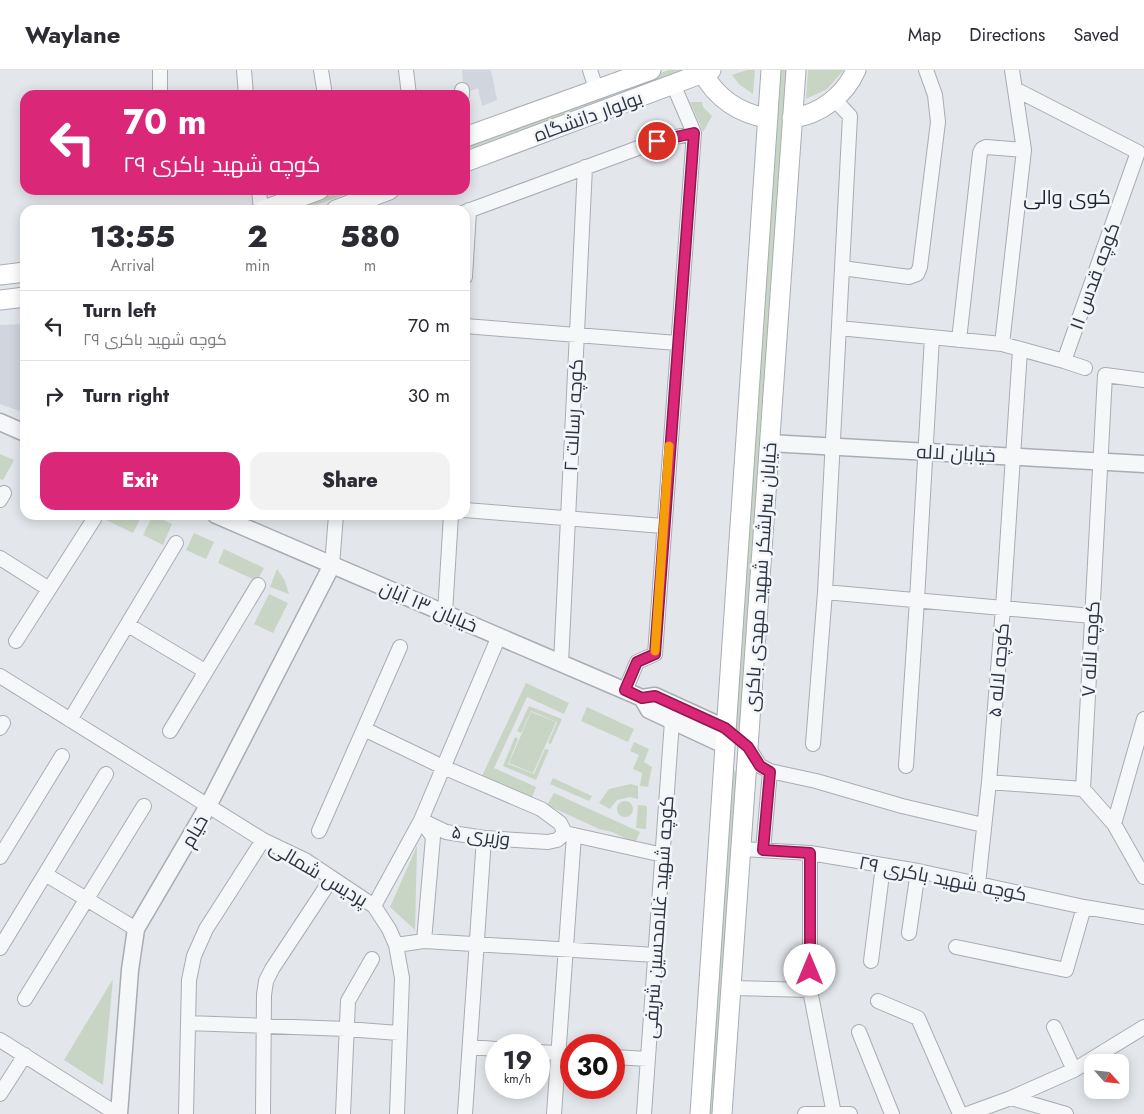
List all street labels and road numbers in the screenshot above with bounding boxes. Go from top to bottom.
street label: بولوار دانشگاه [530,84,646,149]
street label: کوچه قدس ۱۱ [1063,219,1126,334]
street label: کوچه رسالت ۲ [557,358,590,472]
street label: خیابان لاله [916,438,996,469]
street label: خیابان سرلشکر شهید مهدی باکری [738,441,783,713]
street label: خیابان ۱۳ آبان [376,574,482,639]
street label: کوچه لاله ۷ [1075,600,1106,698]
street label: کوچه لاله ۵ [981,622,1016,718]
street label: کوچه شهید غلامحسین شریفی [637,795,680,1039]
street label: خیام [174,810,215,853]
street label: وزیری ۵ [450,818,512,853]
street label: پردیس شمالی [264,833,373,913]
street label: کوچه شهید باکری ۲۹ [857,849,1029,908]

